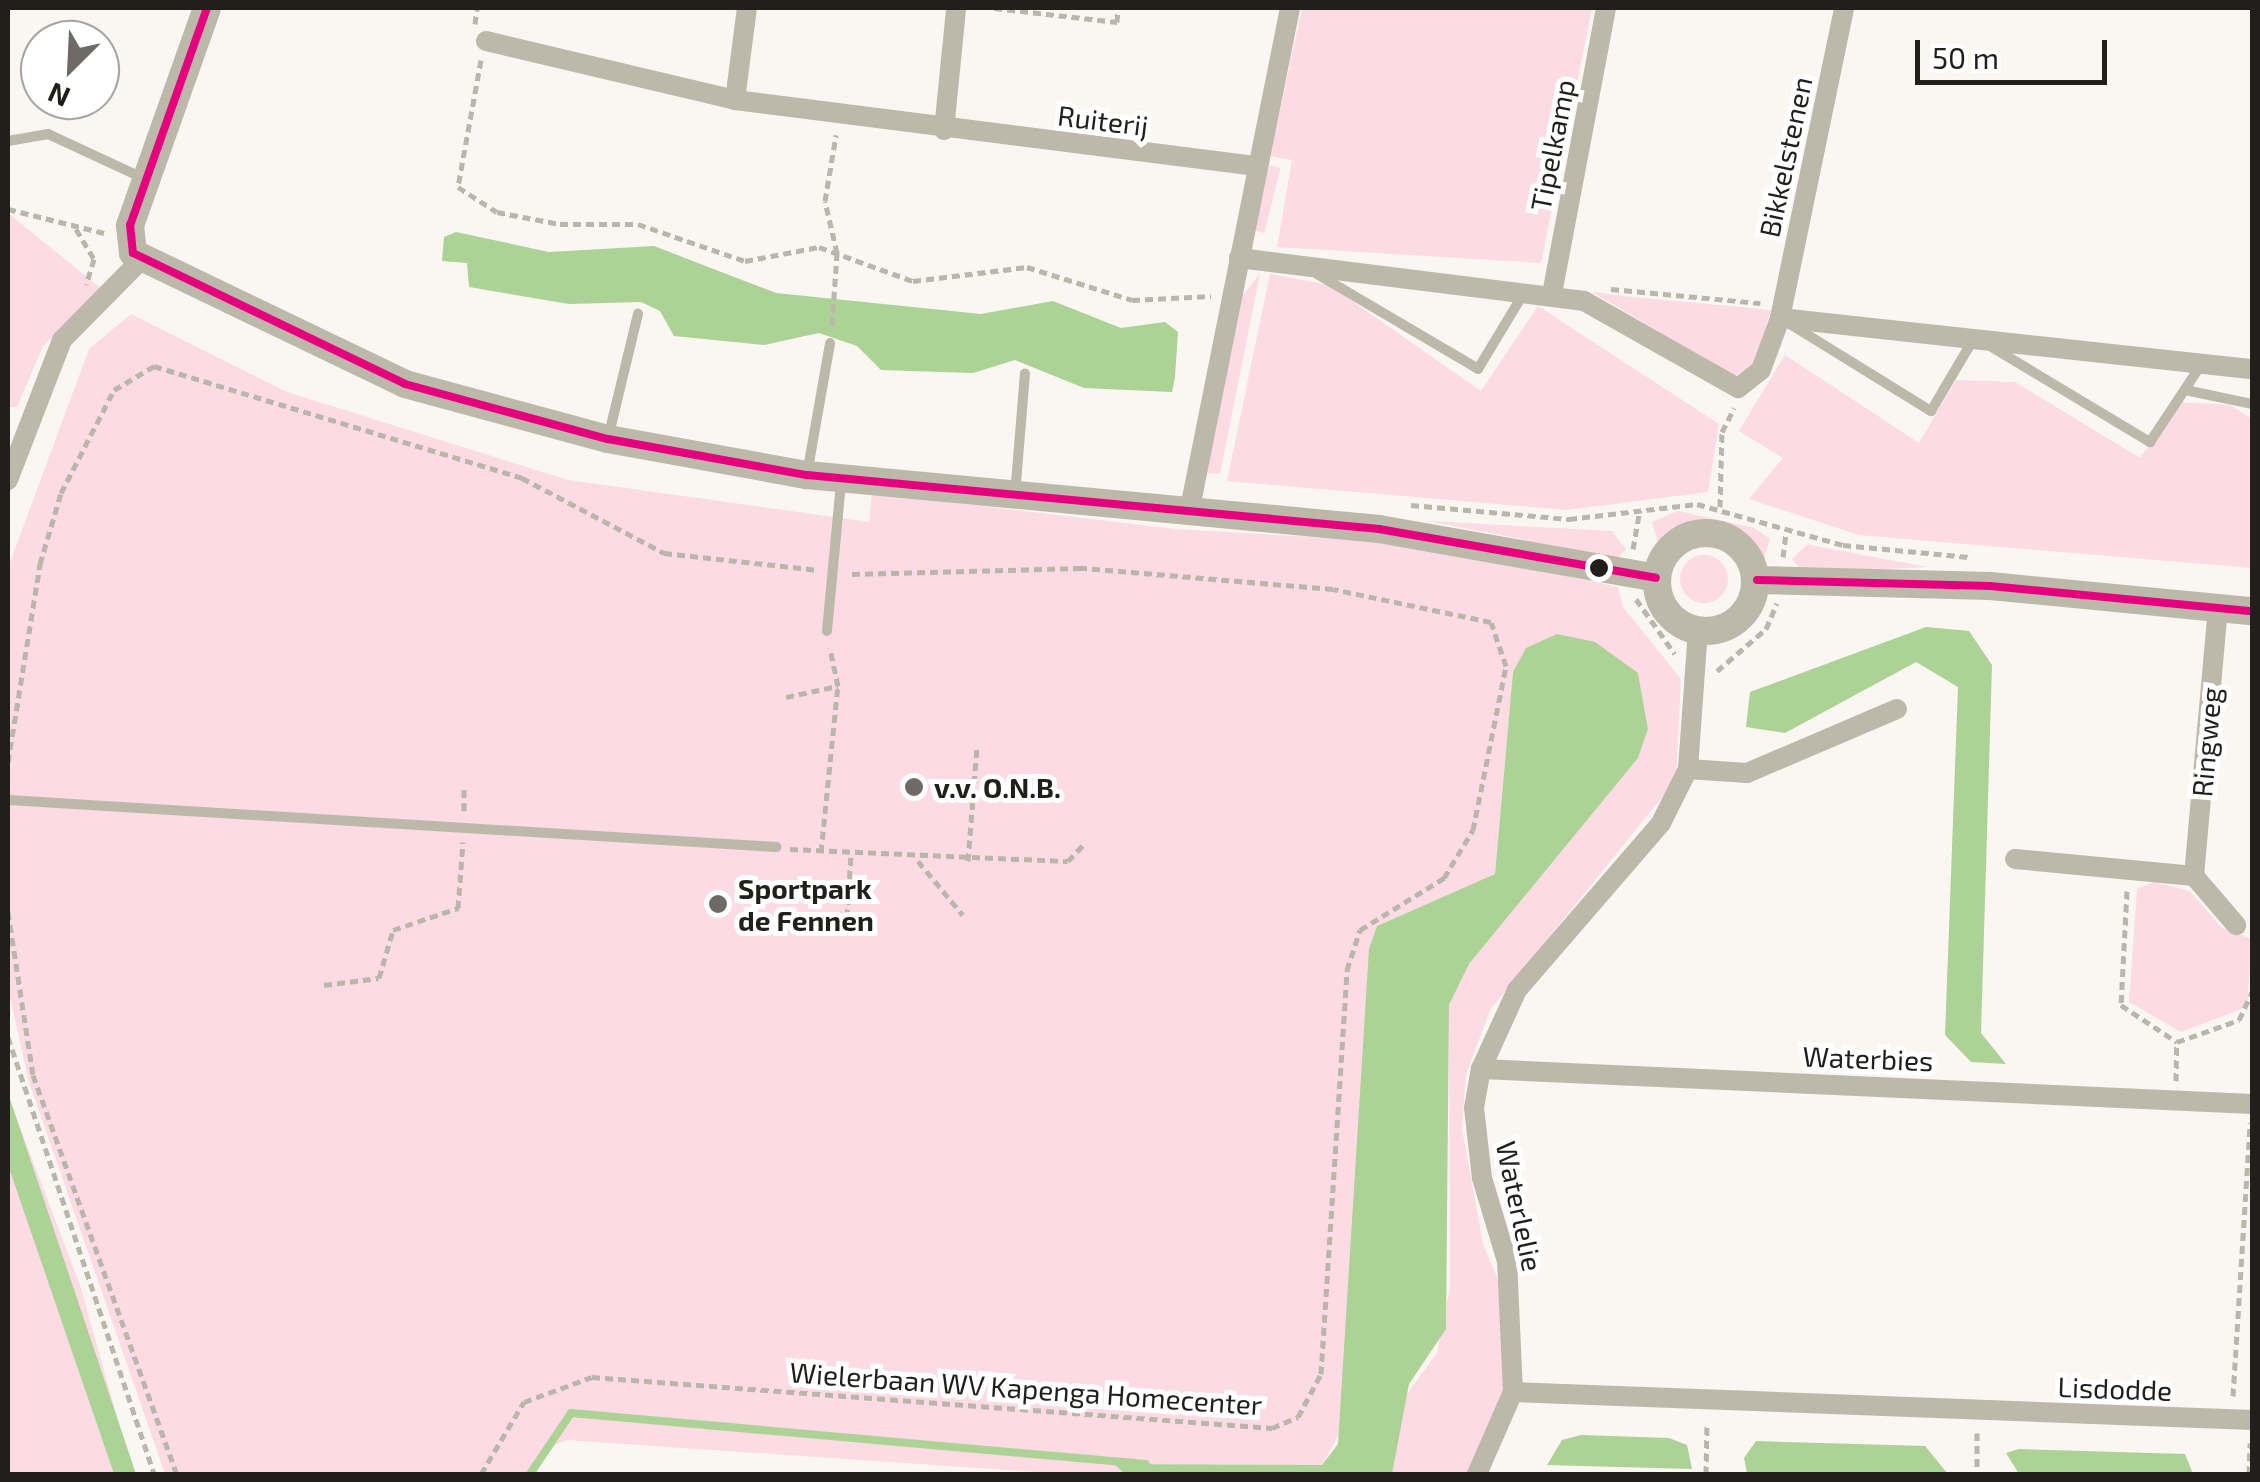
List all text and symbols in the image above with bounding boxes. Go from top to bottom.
north arrow [20,20,120,120]
scale bar [1920,20,2112,82]
text: 50 m [1932,39,1999,75]
street label: Bikkelstenen [1752,74,1818,240]
text: N [42,76,75,115]
street label: Tipelkamp [1523,76,1581,214]
street label: Ruiterij [1056,98,1150,142]
unlabelled marker [1589,558,1609,578]
street label: Ringweg [2184,686,2228,798]
place label: v.v. O.N.B. [934,770,1061,804]
marker: v.v. O.N.B. [903,776,925,798]
place label: Sportpark de Fennen [738,871,874,937]
marker: Sportpark de Fennen [707,893,729,915]
street label: Waterbies [1802,1039,1934,1077]
street label: Waterlelie [1490,1138,1550,1274]
street label: Wielerbaan WV Kapenga Homecenter [788,1355,1264,1421]
street label: Lisdodde [2057,1369,2173,1407]

